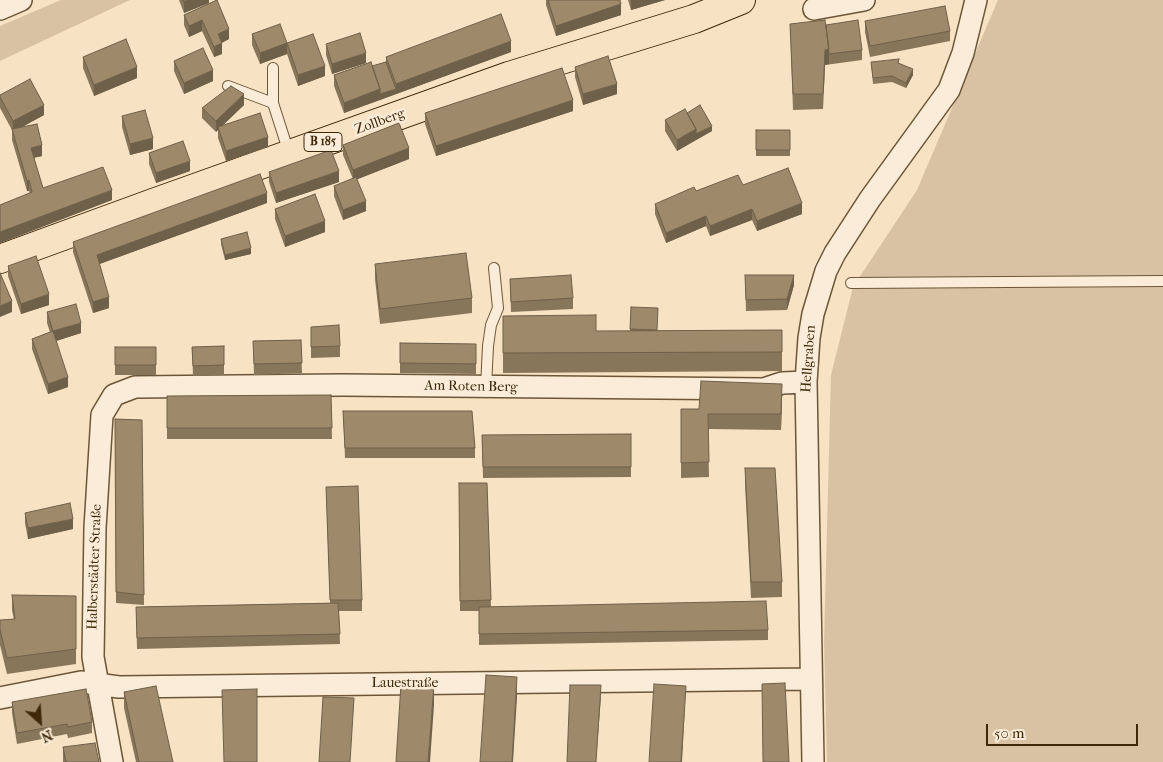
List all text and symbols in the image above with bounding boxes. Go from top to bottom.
street label: Zollberg [353,105,407,139]
road number: B 185 [304,132,342,152]
street label: Hellgraben [798,325,820,393]
street label: Am Roten Berg [424,378,518,396]
street label: Halberstädter Straße [84,504,106,630]
street label: Lauestraße [372,676,438,692]
north arrow [15,697,65,747]
scale bar [988,714,1140,746]
text: 50 m [994,724,1024,742]
text: N [38,726,55,746]

